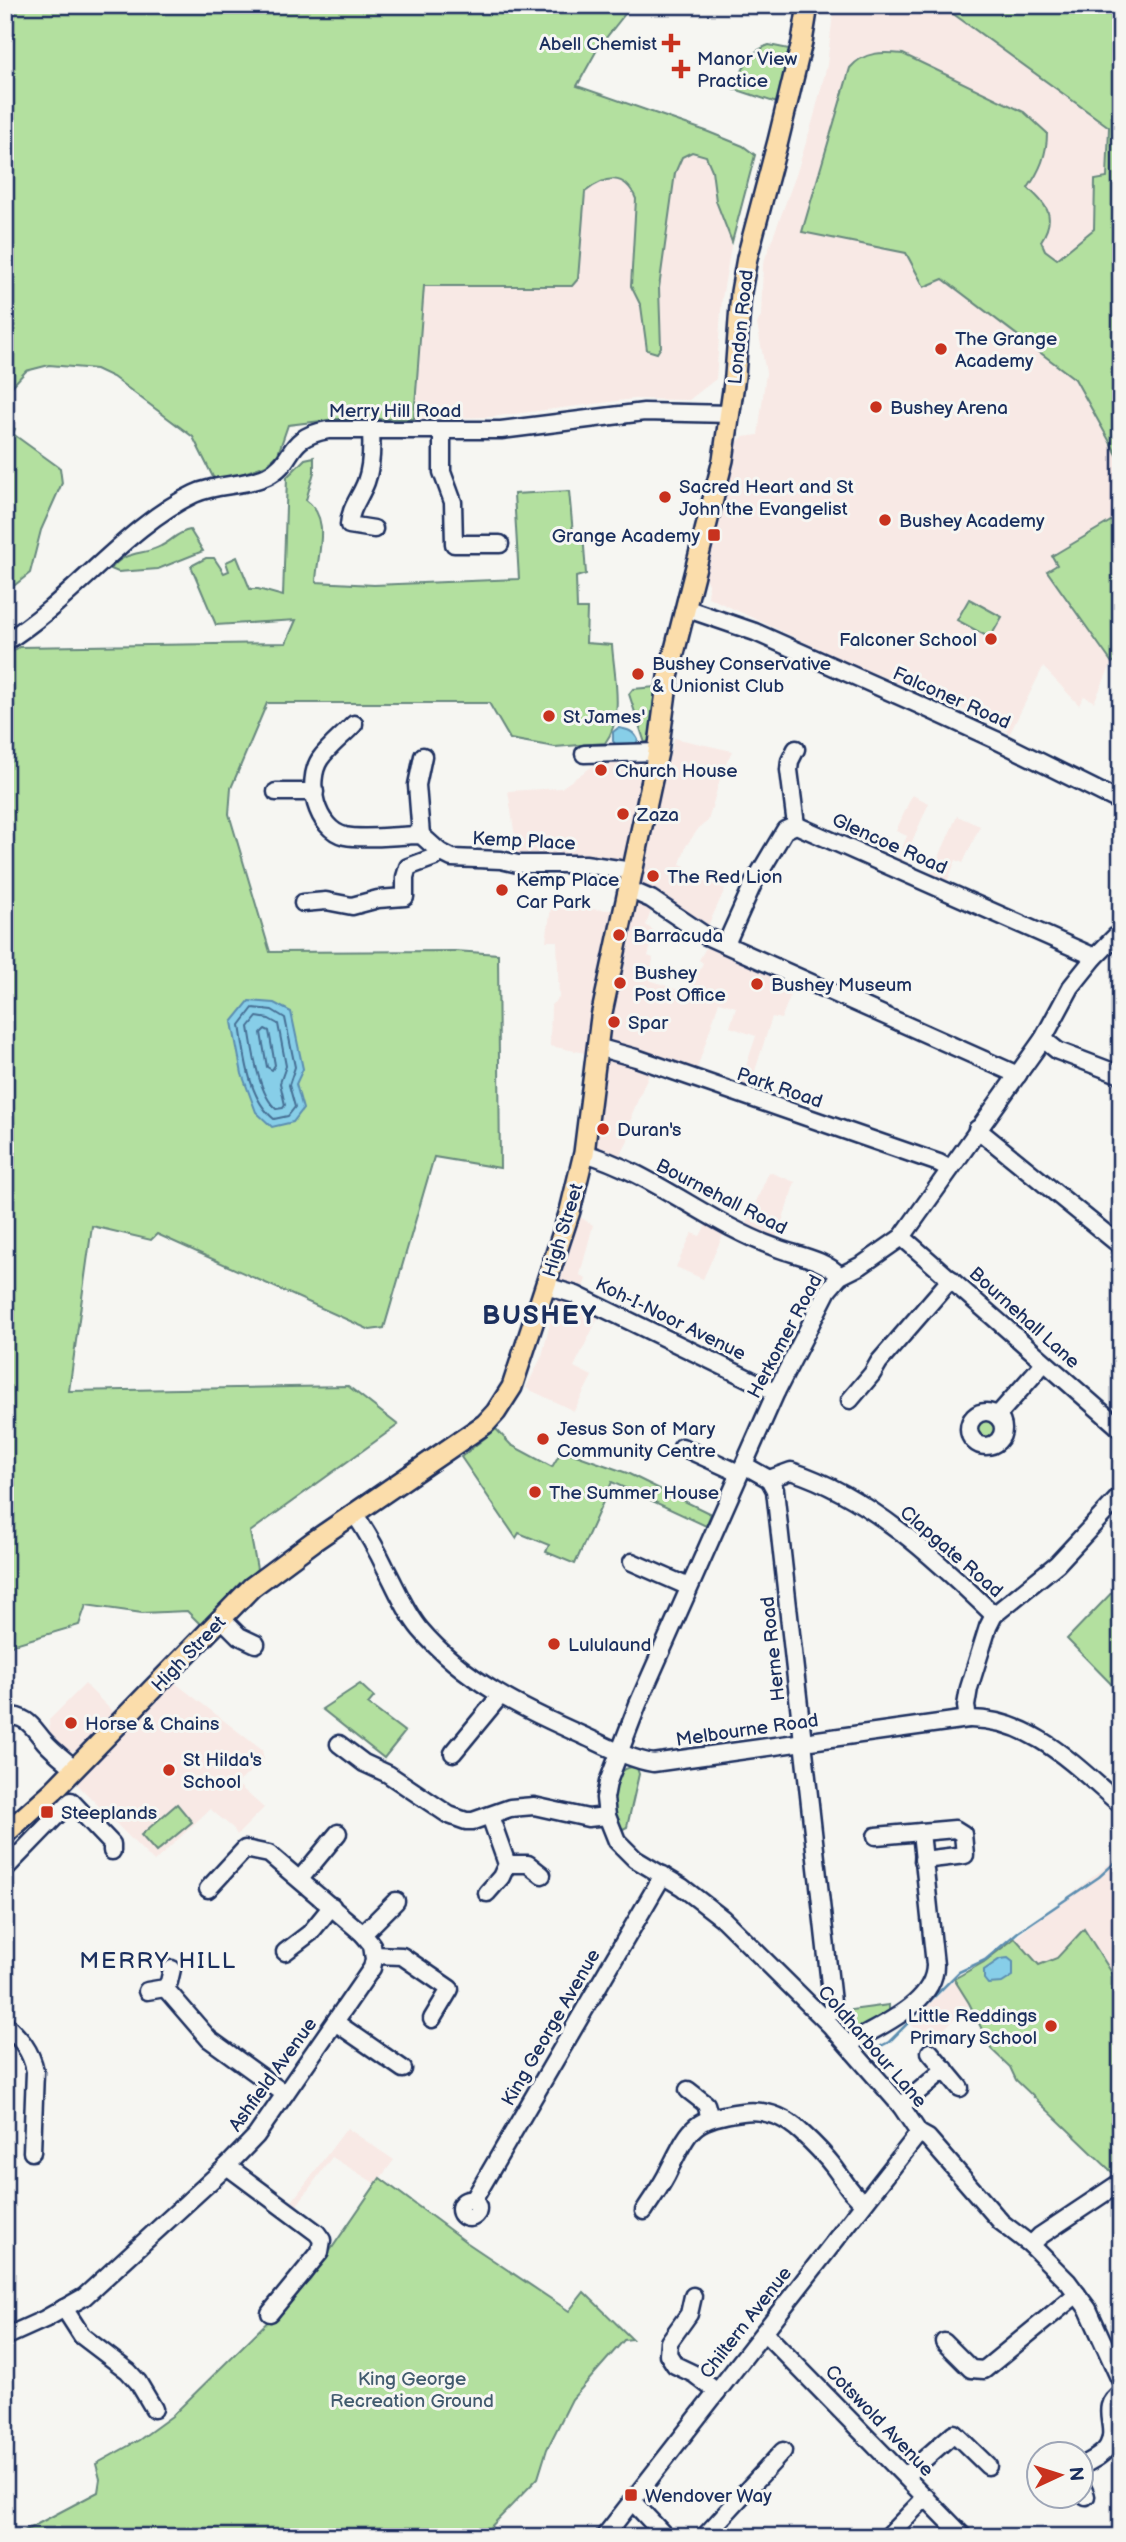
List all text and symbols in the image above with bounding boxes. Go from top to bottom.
place label: Abell Chemist [539,33,657,56]
marker: Abell Chemist [663,35,679,51]
place label: Manor View Practice [697,48,798,93]
marker: Manor View Practice [671,59,691,79]
street label: London Road [724,269,759,386]
place label: The Grange Academy [955,328,1057,373]
marker: The Grange Academy [933,341,949,357]
place label: Bushey Arena [890,397,1008,420]
marker: Bushey Arena [868,399,884,415]
street label: Merry Hill Road [329,400,461,423]
place label: Sacred Heart and St John the Evangelist [679,476,854,521]
marker: Sacred Heart and St John the Evangelist [657,489,673,505]
place label: Bushey Academy [899,510,1045,533]
marker: Bushey Academy [877,512,893,528]
place label: Grange Academy [552,525,700,548]
marker: Grange Academy [706,527,722,543]
place label: Falconer School [839,629,977,652]
marker: Falconer School [983,631,999,647]
place label: Bushey Conservative & Unionist Club [652,653,831,698]
street label: Falconer Road [889,662,1014,735]
marker: Bushey Conservative & Unionist Club [630,666,646,682]
place label: St James' [563,706,645,729]
marker: St James' [541,708,557,724]
place label: Church House [615,760,737,783]
marker: Church House [593,762,609,778]
place label: Zaza [636,804,679,827]
marker: Zaza [615,806,631,822]
street label: Glencoe Road [828,809,951,880]
street label: Kemp Place [472,827,576,856]
place label: The Red Lion [667,866,782,889]
marker: The Red Lion [645,868,661,884]
place label: Kemp Place Car Park [516,869,619,914]
marker: Kemp Place Car Park [494,882,510,898]
place label: Barracuda [633,925,723,948]
marker: Barracuda [611,927,627,943]
place label: Bushey Post Office [634,962,726,1007]
place label: Bushey Museum [771,974,912,997]
marker: Bushey Post Office [612,975,628,991]
marker: Bushey Museum [749,976,765,992]
place label: Spar [628,1012,669,1035]
marker: Spar [606,1014,622,1030]
street label: Park Road [734,1063,825,1114]
place label: Duran's [617,1119,681,1142]
marker: Duran's [595,1121,611,1137]
street label: Bournehall Road [652,1154,791,1240]
street label: High Street [538,1181,589,1280]
street label: Bournehall Lane [964,1262,1084,1374]
street label: Herkomer Road [743,1271,828,1402]
street label: Koh-I-Noor Avenue [591,1273,749,1366]
district label: BUSHEY [482,1301,598,1332]
place label: Jesus Son of Mary Community Centre [557,1418,716,1463]
marker: Jesus Son of Mary Community Centre [535,1431,551,1447]
place label: The Summer House [549,1482,719,1505]
marker: The Summer House [527,1484,543,1500]
street label: Clapgate Road [895,1501,1007,1603]
street label: Herne Road [757,1595,790,1702]
street label: High Street [147,1611,231,1697]
place label: Lululaund [568,1634,651,1657]
marker: Lululaund [546,1636,562,1652]
street label: Melbourne Road [674,1709,820,1752]
place label: Horse & Chains [85,1713,219,1736]
marker: Horse & Chains [63,1715,79,1731]
place label: St Hilda's School [183,1749,262,1794]
marker: St Hilda's School [161,1762,177,1778]
place label: Steeplands [61,1802,157,1825]
marker: Steeplands [39,1804,55,1820]
street label: King George Avenue [497,1945,606,2110]
district label: MERRY HILL [79,1947,237,1975]
street label: Coldharbour Lane [813,1981,931,2113]
place label: Little Reddings Primary School [907,2005,1037,2050]
street label: Ashfield Avenue [224,2013,322,2136]
marker: Little Reddings Primary School [1043,2018,1059,2034]
street label: Chiltern Avenue [695,2262,797,2383]
street label: Cotswold Avenue [820,2360,938,2482]
park label: King George Recreation Ground [330,2368,494,2413]
north arrow [1024,2440,1094,2510]
text: N [1063,2466,1087,2482]
place label: Wendover Way [645,2485,772,2508]
marker: Wendover Way [623,2487,639,2503]

